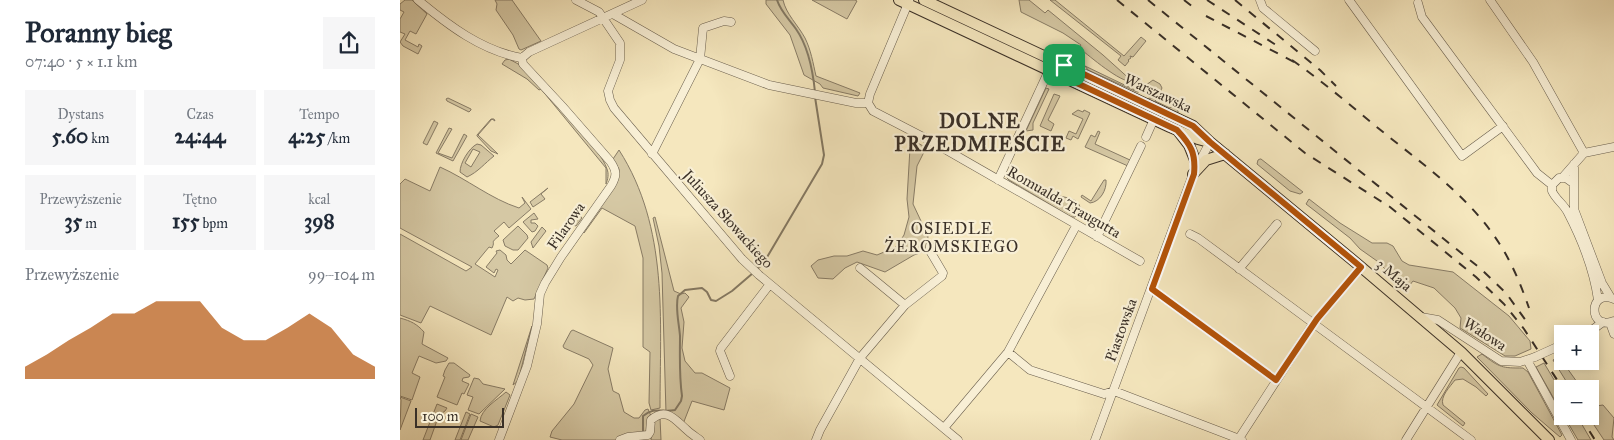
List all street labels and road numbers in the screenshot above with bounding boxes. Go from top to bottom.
street label: Warszawska [1121,69,1195,117]
street label: Romualda Traugutta [1004,162,1124,242]
street label: Juliusza Słowackiego [677,165,777,273]
street label: Filarowa [543,198,589,253]
street label: 3 Maja [1373,255,1416,296]
street label: Piastowska [1101,295,1141,364]
street label: Wałowa [1460,313,1510,355]

